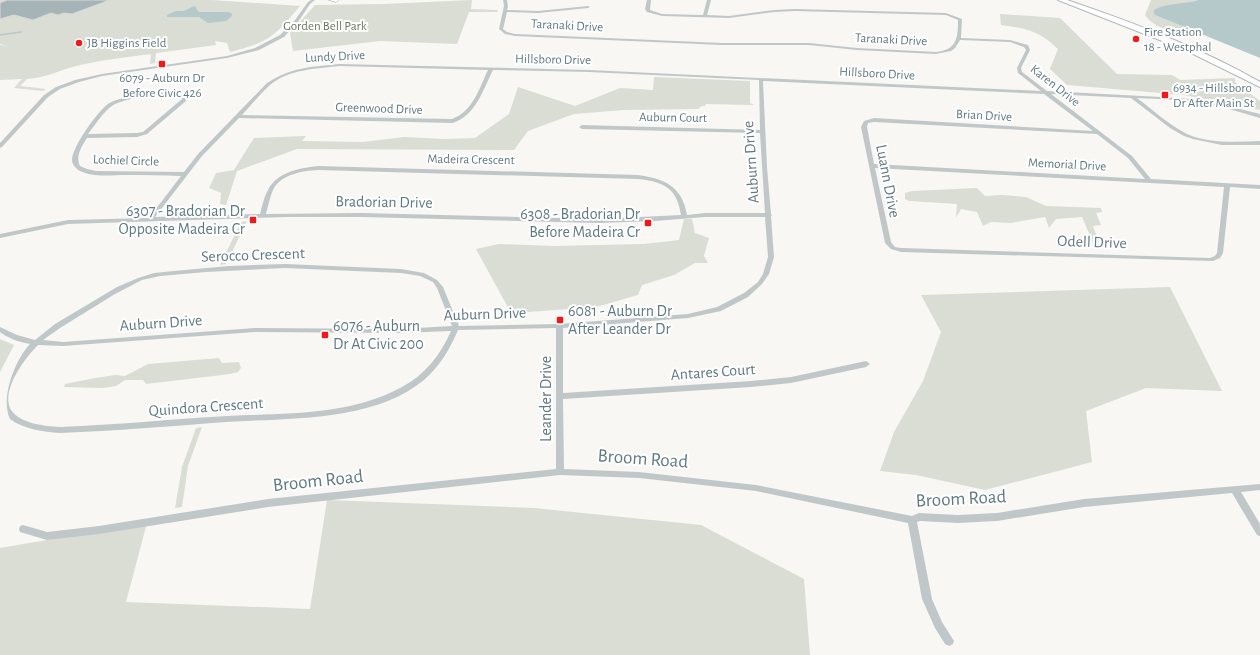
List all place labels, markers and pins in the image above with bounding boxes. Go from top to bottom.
place label: Fire Station 18 - Westphal [1144,26,1212,54]
marker: Fire Station 18 - Westphal [1131,34,1141,44]
place label: JB Higgins Field [87,37,167,50]
marker: JB Higgins Field [74,38,84,48]
marker: 6079 - Auburn Dr Before Civic 426 [157,59,167,69]
place label: 6079 - Auburn Dr Before Civic 426 [119,72,206,100]
place label: 6934 - Hillsboro Dr After Main St [1173,82,1254,110]
marker: 6934 - Hillsboro Dr After Main St [1160,90,1170,100]
place label: 6307 - Bradorian Dr Opposite Madeira Cr [118,203,246,237]
place label: 6308 - Bradorian Dr Before Madeira Cr [520,206,641,240]
marker: 6307 - Bradorian Dr Opposite Madeira Cr [248,215,258,225]
marker: 6308 - Bradorian Dr Before Madeira Cr [643,218,653,228]
place label: 6081 - Auburn Dr After Leander Dr [568,303,673,337]
marker: 6081 - Auburn Dr After Leander Dr [555,315,565,325]
place label: 6076 - Auburn Dr At Civic 200 [333,318,424,352]
marker: 6076 - Auburn Dr At Civic 200 [320,330,330,340]

